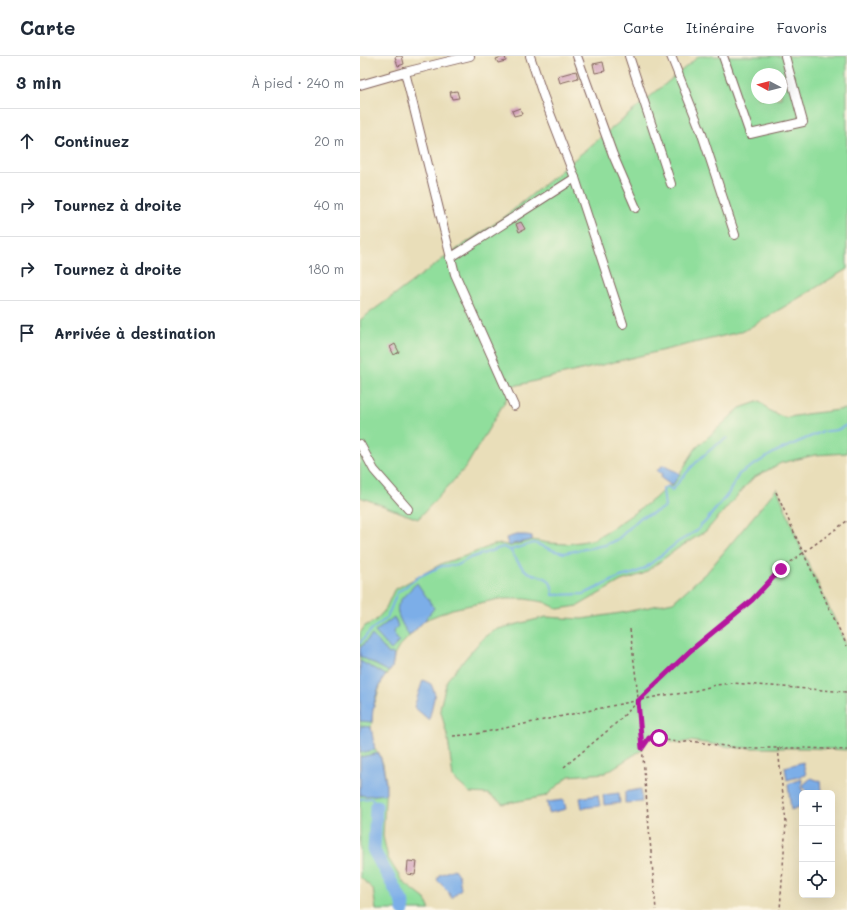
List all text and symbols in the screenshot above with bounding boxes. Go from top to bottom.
text: Carte [20,15,75,40]
text: Carte [623,18,664,37]
text: Itinéraire [686,18,755,37]
text: Favoris [777,18,827,37]
north arrow [751,68,787,104]
text: 3 min [16,71,61,93]
text: À pied · 240 m [251,74,344,91]
icon: ahead [16,130,38,152]
text: Continuez [54,131,129,151]
text: 20 m [314,132,344,149]
icon: right [16,194,38,216]
text: Tournez à droite [54,195,182,215]
text: 40 m [314,196,344,213]
icon: right [16,258,38,280]
text: Tournez à droite [54,259,182,279]
text: 180 m [308,260,344,277]
icon: arrive [16,322,38,344]
text: Arrivée à destination [54,323,216,343]
route end [772,560,790,578]
route start [650,729,668,747]
map controls [799,790,835,898]
button: + [799,790,835,826]
button: − [799,826,835,862]
button: locate [799,862,835,898]

